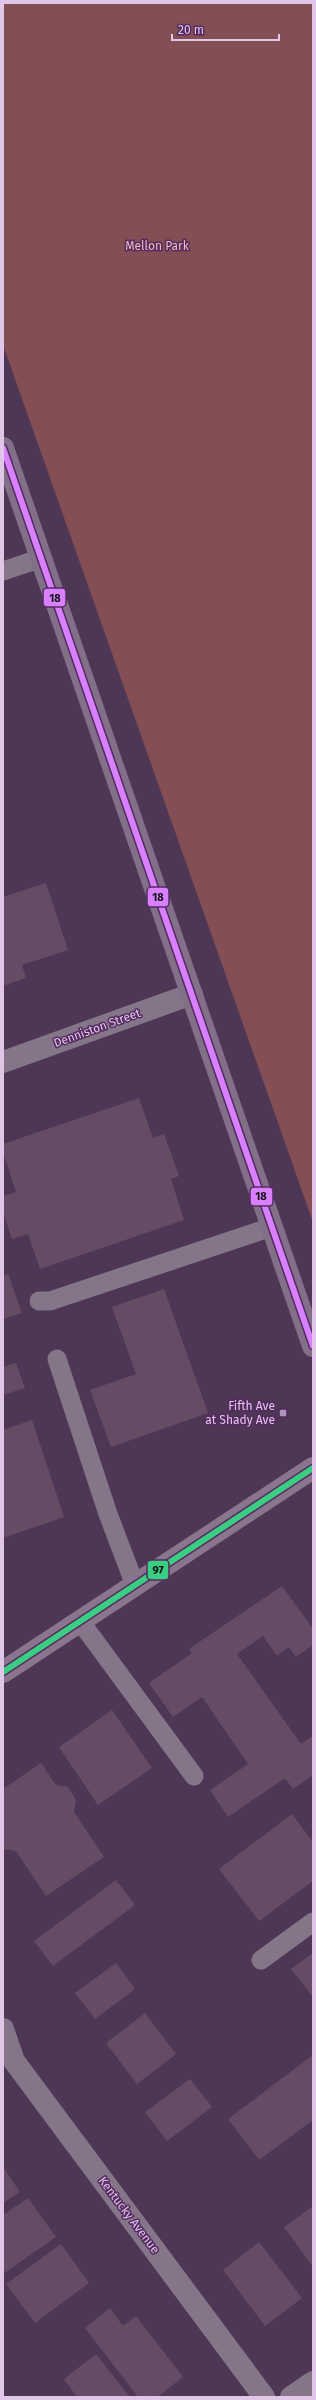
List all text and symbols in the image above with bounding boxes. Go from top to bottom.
scale bar [172,16,279,42]
text: 20 m [178,23,204,37]
park label: Mellon Park [125,239,190,253]
line badge: 18 [43,588,66,607]
text: 18 [49,592,61,605]
line badge: 18 [147,887,169,907]
text: 18 [152,891,164,904]
street label: Denniston Street [52,1006,143,1050]
line badge: 18 [250,1187,273,1206]
text: 18 [255,1190,267,1203]
place label: Fifth Ave at Shady Ave [205,1399,275,1427]
marker: Fifth Ave at Shady Ave [278,1408,288,1418]
line badge: 97 [147,1560,169,1580]
text: 97 [152,1564,164,1577]
street label: Kentucky Avenue [96,2174,162,2256]

